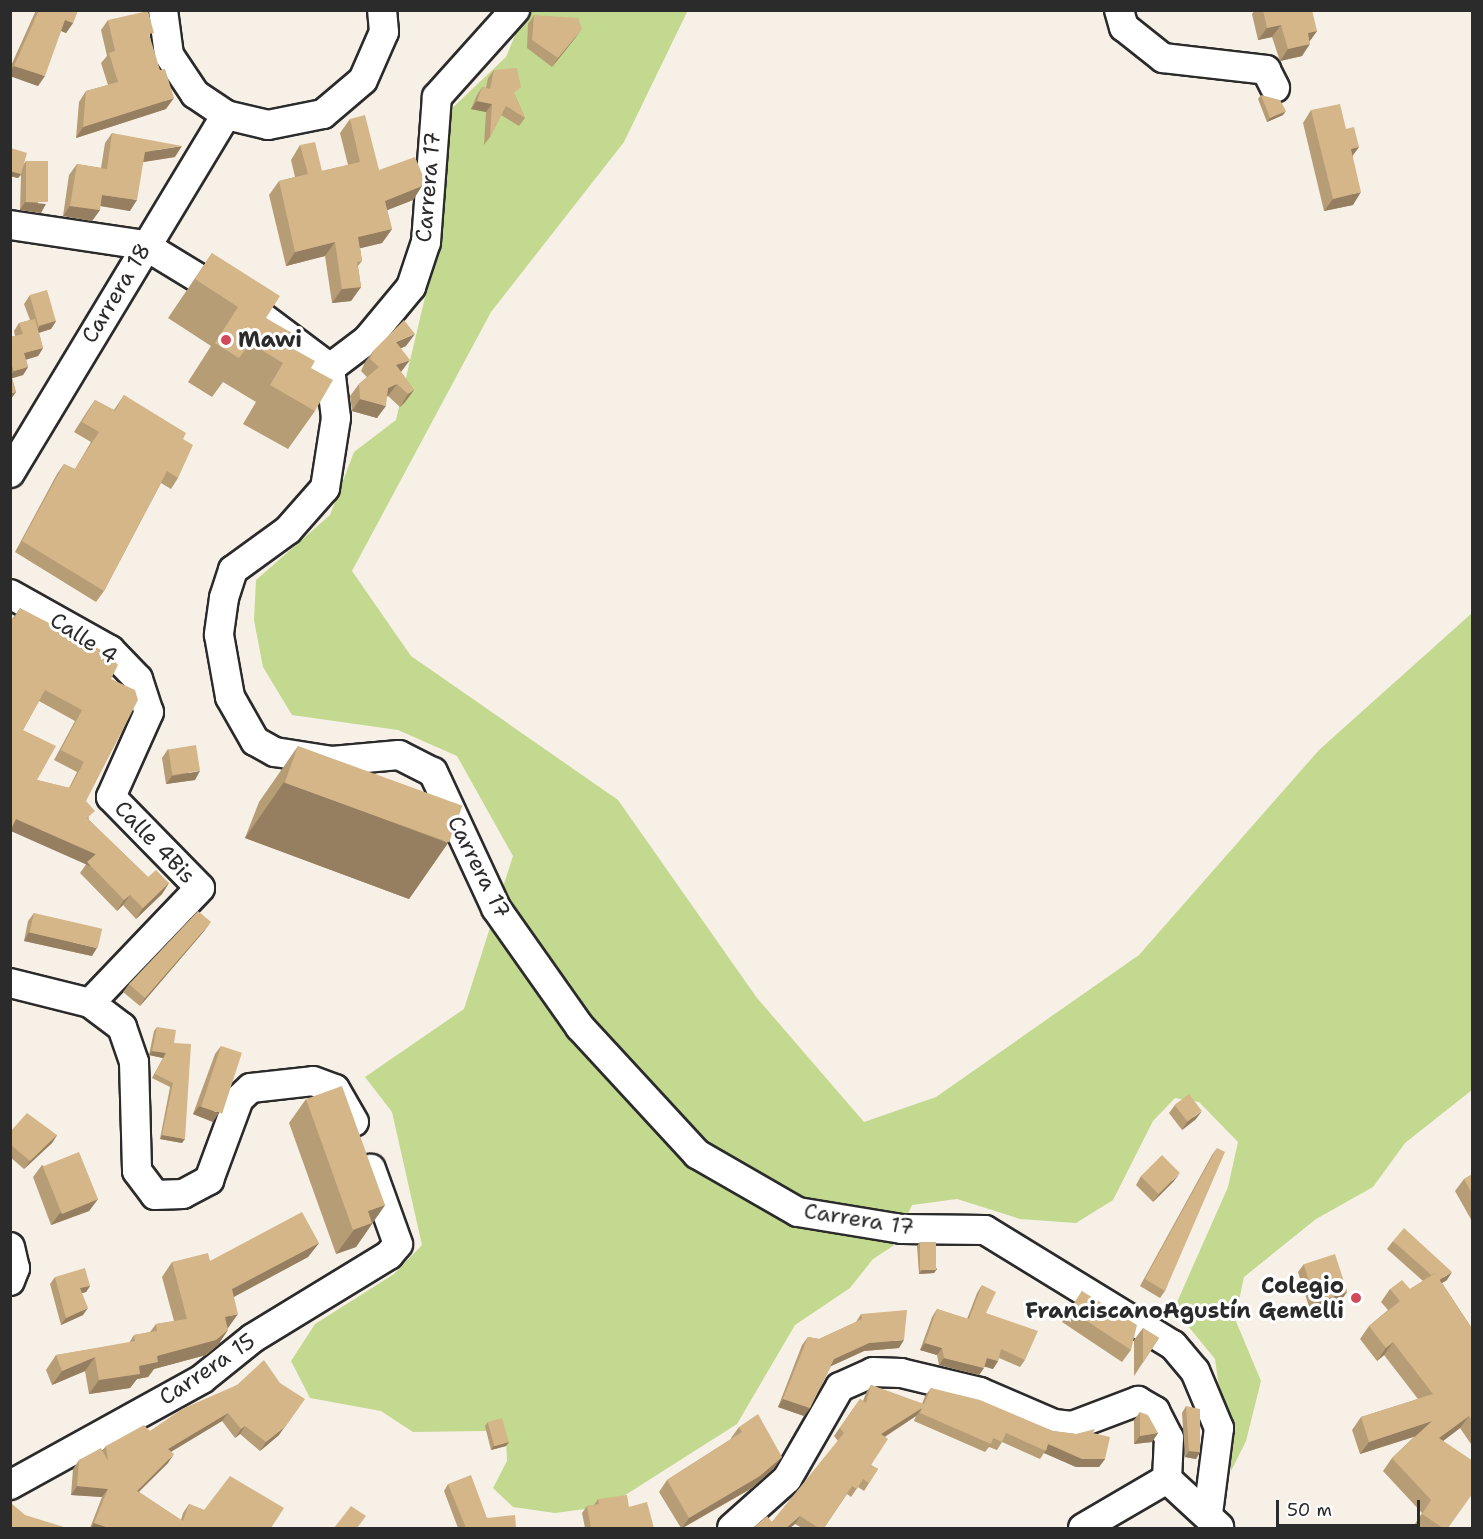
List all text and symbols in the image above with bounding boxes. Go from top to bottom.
street label: Carrera 17 [410,131,446,243]
street label: Carrera 18 [76,238,156,348]
place label: Mawi [238,327,302,353]
marker: Mawi [219,333,233,347]
street label: Calle 4 [45,606,123,670]
street label: Calle 4Bis [109,795,201,889]
street label: Carrera 17 [442,812,516,922]
street label: Carrera 17 [802,1197,916,1241]
place label: Colegio FranciscanoAgustín Gemelli [1025,1272,1344,1324]
marker: Colegio FranciscanoAgustín Gemelli [1349,1291,1363,1305]
street label: Carrera 15 [154,1327,260,1411]
scale bar [1279,1488,1423,1526]
text: 50 m [1287,1498,1332,1522]

